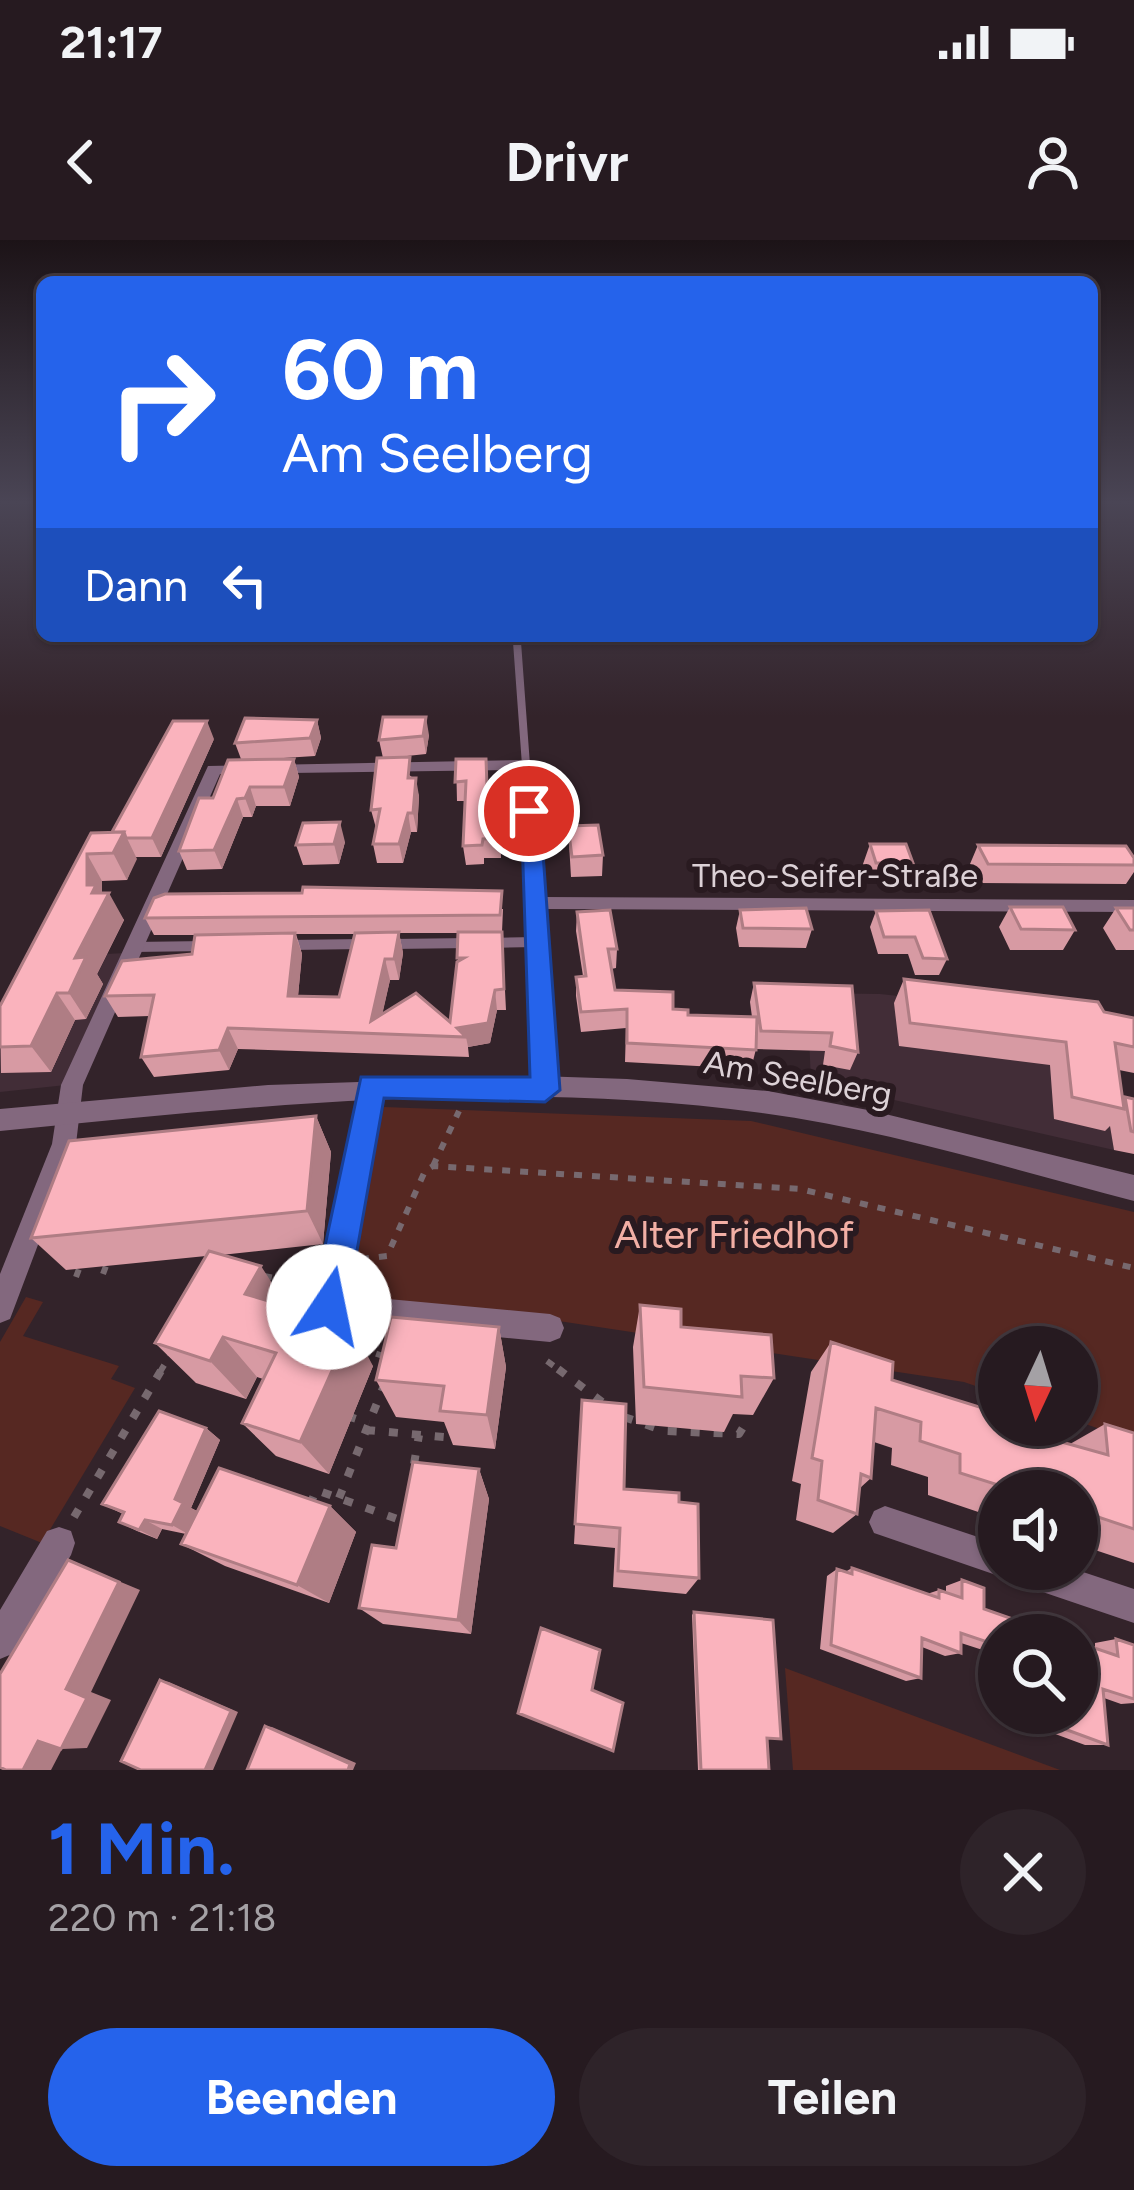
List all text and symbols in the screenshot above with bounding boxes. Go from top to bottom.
text: 21:17 [60,15,163,69]
icon: back [48,129,114,195]
icon: person [1020,129,1086,195]
text: Drivr [506,130,628,195]
text: 60 m [282,319,478,420]
icon: right [84,324,240,480]
text: Am Seelberg [282,421,593,486]
icon: left [212,552,278,618]
text: Dann [84,558,188,612]
pin [478,760,580,862]
icon: arrive [496,778,562,844]
street label: Theo-Seifer-Straße [692,856,978,895]
street label: Am Seelberg [701,1042,895,1114]
park label: Alter Friedhof [614,1211,854,1258]
position arrow [266,1244,392,1370]
north arrow [978,1326,1098,1446]
map controls [978,1326,1098,1734]
button: sound [978,1470,1098,1590]
button: search [978,1614,1098,1734]
text: 1 Min. [48,1806,235,1892]
button: close [960,1809,1086,1935]
text: 220 m · 21:18 [48,1894,276,1941]
button: Beenden [48,2028,555,2166]
button: Teilen [579,2028,1086,2166]

